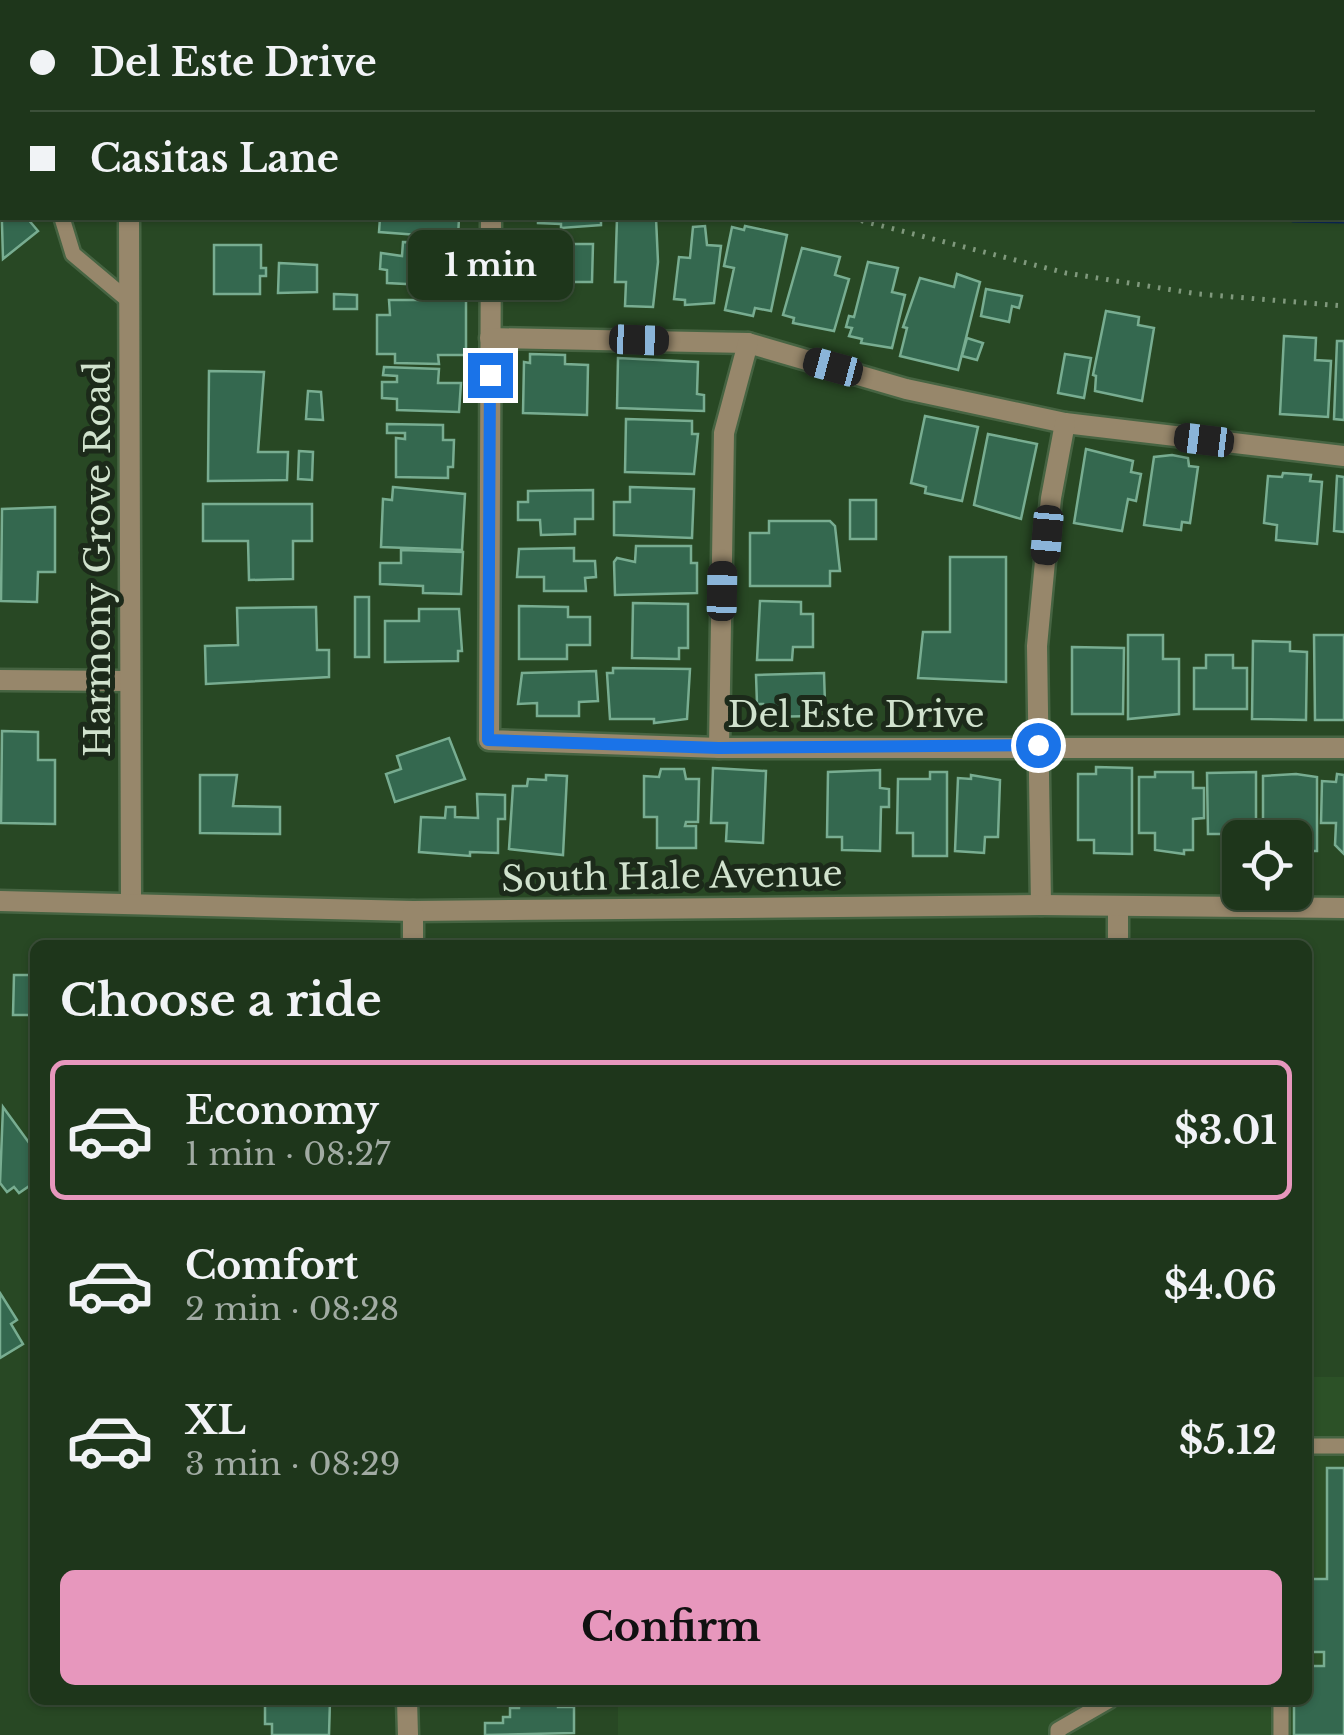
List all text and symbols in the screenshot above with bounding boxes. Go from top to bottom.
text: Del Este Drive [90,39,377,86]
text: Casitas Lane [90,135,339,182]
callout: 1 min [408,230,572,300]
text: 1 min [444,245,537,285]
car [608,324,670,356]
car [800,345,866,389]
route end [468,353,513,398]
street label: Harmony Grove Road [76,361,119,757]
car [1172,421,1236,459]
car [1029,504,1065,566]
car [706,561,738,621]
street label: Del Este Drive [727,693,985,736]
route start [1016,723,1061,768]
map controls [1222,820,1312,910]
button: locate [1222,820,1312,910]
street label: South Hale Avenue [501,852,843,900]
text: Choose a ride [60,972,382,1028]
icon: car [65,1085,155,1175]
text: Economy [185,1087,379,1134]
text: $3.01 [1174,1107,1277,1154]
text: 1 min · 08:27 [185,1134,390,1174]
icon: car [65,1240,155,1330]
text: Comfort [185,1242,358,1289]
text: $4.06 [1164,1262,1277,1309]
text: 2 min · 08:28 [185,1289,399,1329]
icon: car [65,1395,155,1485]
text: XL [185,1397,246,1444]
text: $5.12 [1179,1417,1277,1464]
text: 3 min · 08:29 [185,1444,400,1484]
button: Confirm [60,1570,1282,1685]

